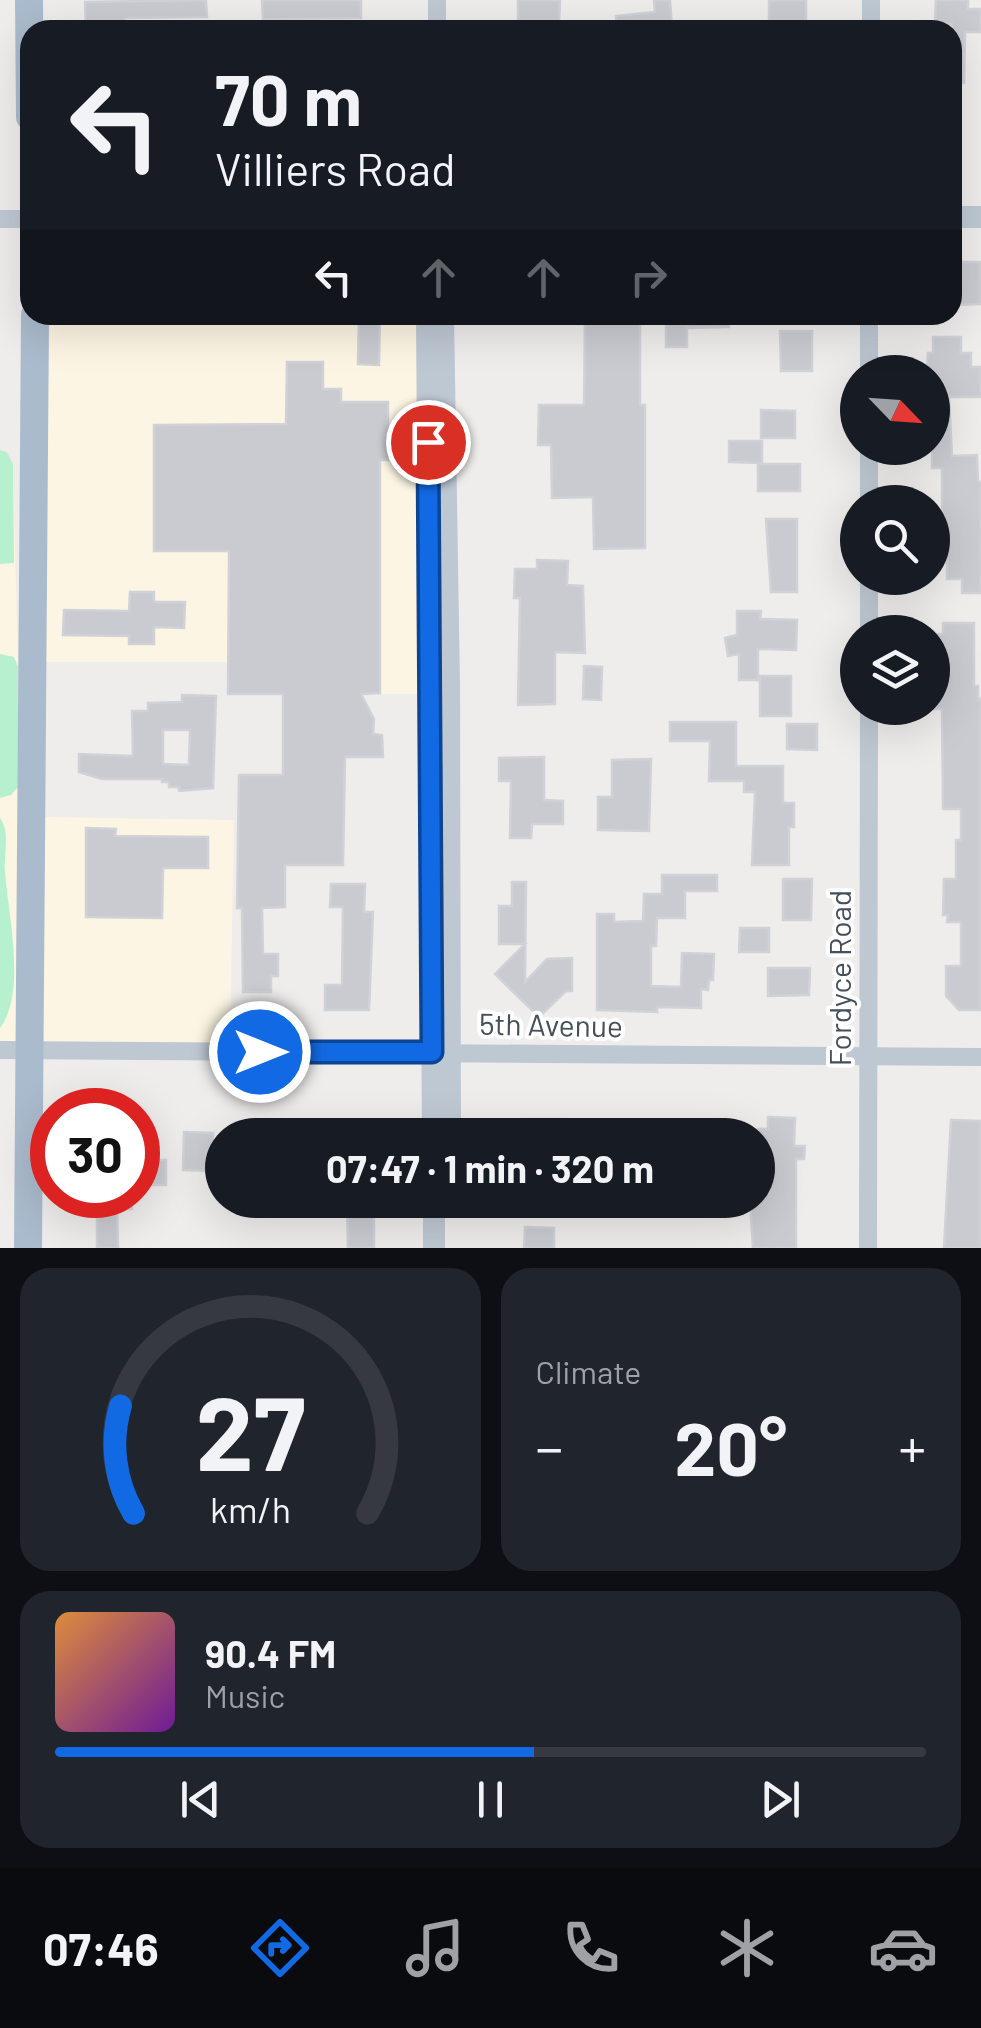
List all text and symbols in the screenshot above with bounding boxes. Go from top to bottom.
text: 70 m [215,56,362,140]
icon: left [50,60,180,190]
text: Villiers Road [215,141,456,195]
icon: left [306,250,361,305]
icon: ahead [411,250,466,305]
icon: ahead [516,250,571,305]
icon: right [621,250,676,305]
north arrow [840,355,950,465]
map controls [840,355,950,725]
pin [386,400,471,485]
icon: arrive [401,415,456,470]
button: search [840,485,950,595]
button: layers [840,615,950,725]
street label: Fordyce Road [821,890,857,1066]
position arrow [208,1000,312,1104]
street label: 5th Avenue [479,1005,623,1043]
speed limit sign: 30 [30,1088,160,1218]
text: 07:47 · 1 min · 320 m [326,1145,654,1191]
text: Climate [536,1352,641,1390]
text: 27 [195,1367,305,1492]
text: 20° [674,1401,787,1491]
text: − [536,1413,563,1479]
text: + [898,1413,926,1479]
text: km/h [210,1487,291,1530]
text: 90.4 FM [205,1630,336,1676]
text: Music [205,1676,285,1714]
icon: previous [173,1772,228,1827]
icon: pause [463,1772,518,1827]
icon: next [753,1772,808,1827]
icon: directions [245,1913,315,1983]
icon: music [400,1913,470,1983]
icon: phone [556,1913,626,1983]
icon: climate [712,1913,782,1983]
icon: car [868,1913,938,1983]
text: 07:46 [43,1921,159,1975]

